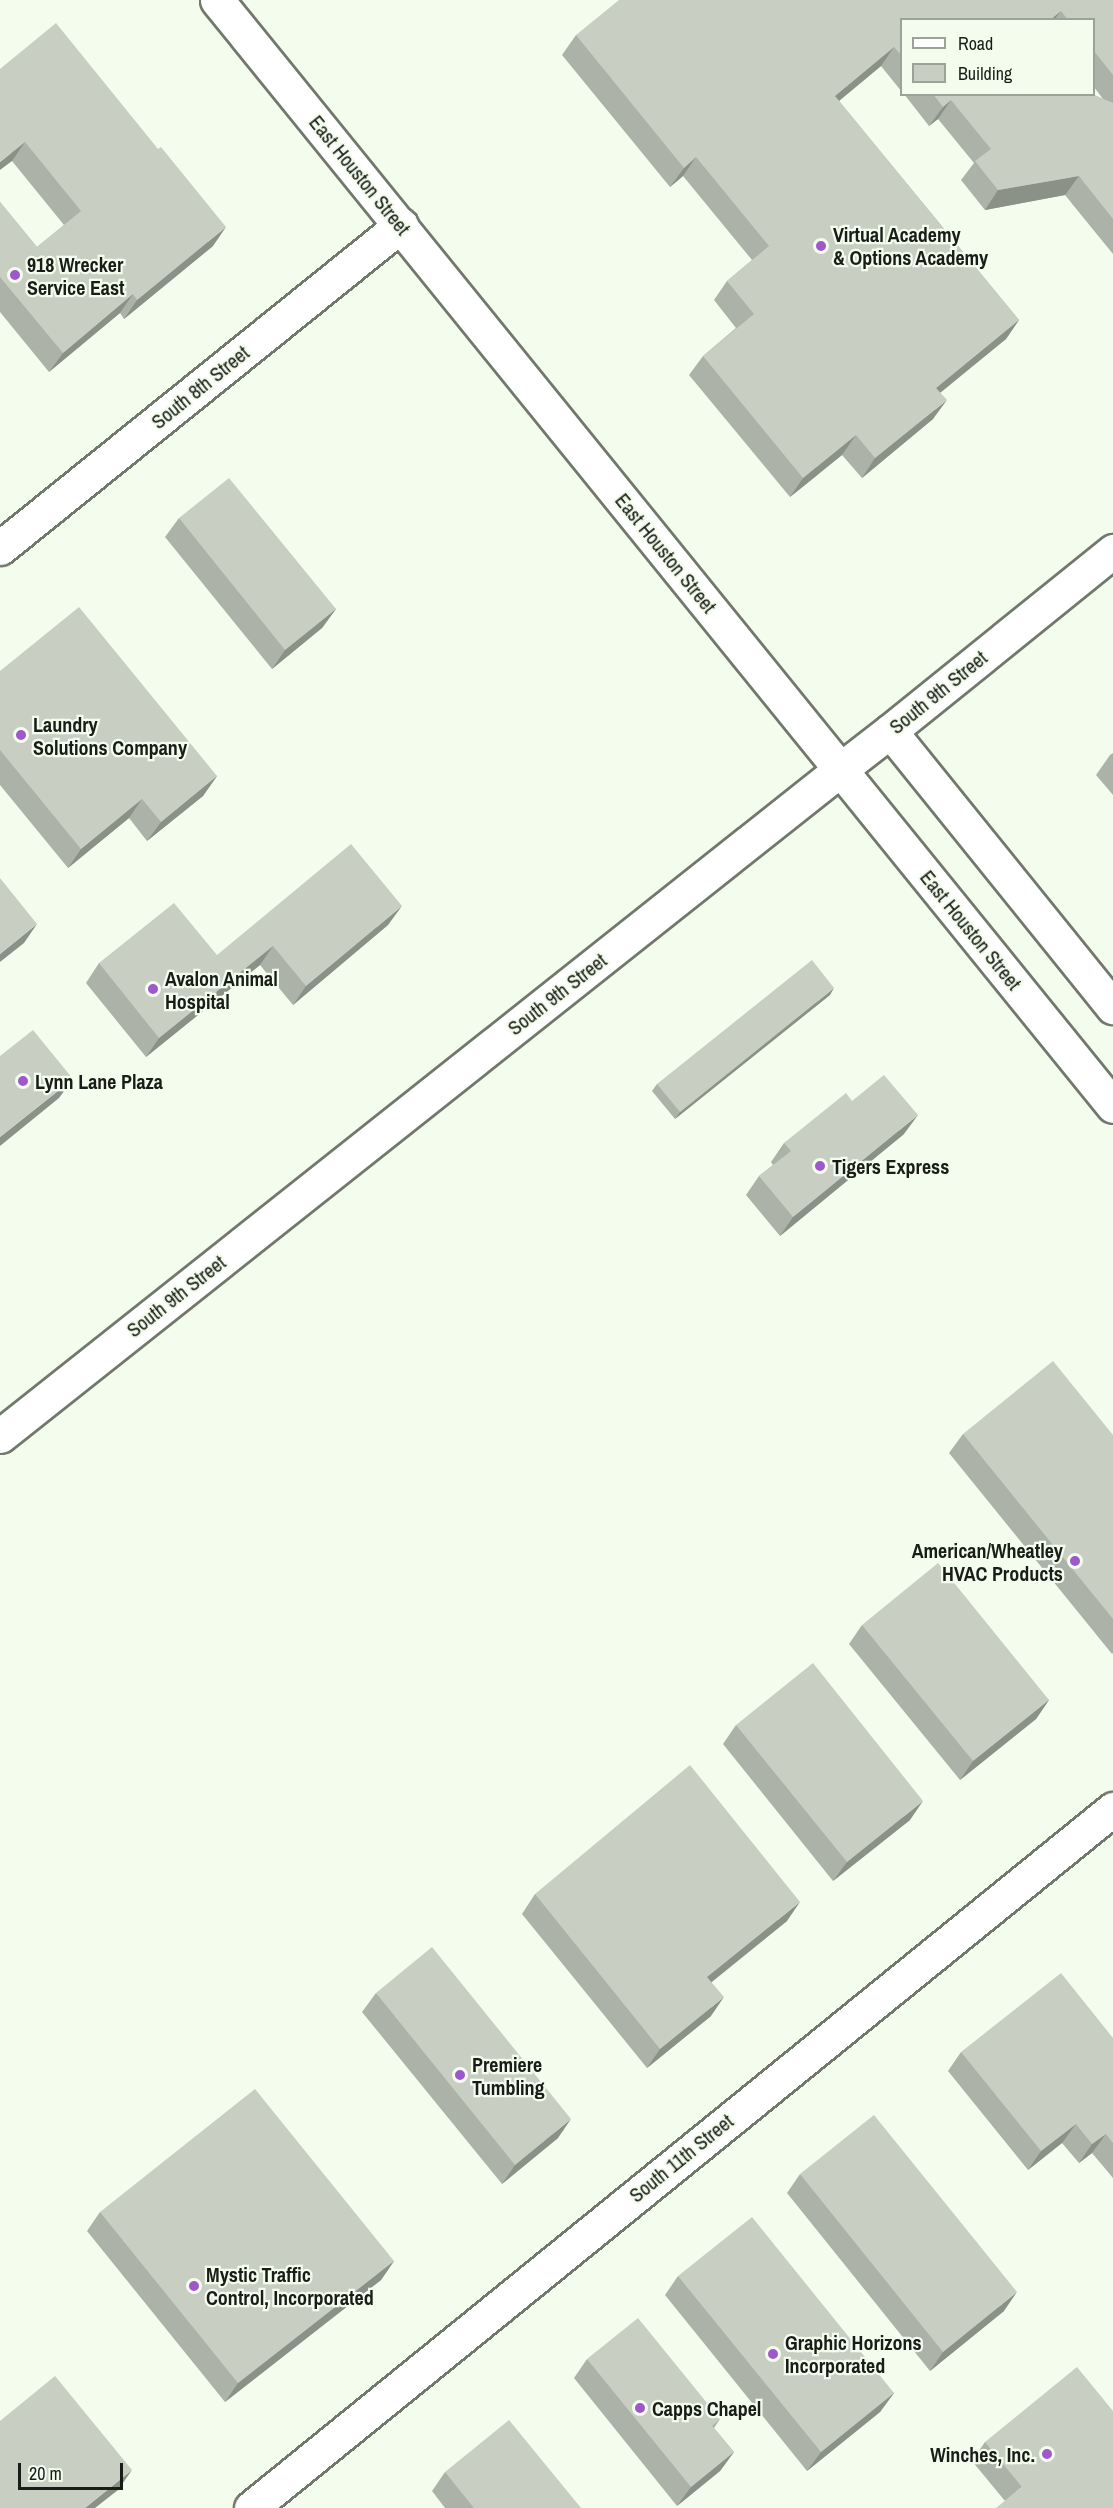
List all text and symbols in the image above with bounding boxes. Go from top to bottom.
legend [900,18,1095,96]
text: Road [958,31,993,56]
text: Building [958,61,1012,86]
street label: East Houston Street [304,110,416,240]
place label: Virtual Academy & Options Academy [833,222,989,269]
marker: Virtual Academy & Options Academy [814,239,828,253]
place label: 918 Wrecker Service East [27,252,125,299]
marker: 918 Wrecker Service East [8,268,22,282]
street label: South 8th Street [146,340,254,434]
street label: East Houston Street [610,488,722,618]
street label: South 9th Street [884,645,992,739]
place label: Laundry Solutions Company [33,712,187,759]
marker: Laundry Solutions Company [14,728,28,742]
street label: East Houston Street [915,865,1027,995]
street label: South 9th Street [503,948,611,1040]
place label: Avalon Animal Hospital [165,966,278,1013]
marker: Avalon Animal Hospital [146,982,160,996]
place label: Lynn Lane Plaza [35,1069,163,1093]
marker: Lynn Lane Plaza [16,1074,30,1088]
place label: Tigers Express [832,1154,949,1178]
marker: Tigers Express [813,1159,827,1173]
street label: South 9th Street [122,1250,230,1342]
place label: American/Wheatley HVAC Products [912,1538,1063,1585]
marker: American/Wheatley HVAC Products [1068,1554,1082,1568]
place label: Premiere Tumbling [472,2052,545,2099]
marker: Premiere Tumbling [453,2068,467,2082]
street label: South 11th Street [624,2109,738,2207]
place label: Mystic Traffic Control, Incorporated [206,2262,374,2309]
marker: Mystic Traffic Control, Incorporated [187,2279,201,2293]
place label: Graphic Horizons Incorporated [785,2330,922,2377]
marker: Graphic Horizons Incorporated [766,2347,780,2361]
place label: Capps Chapel [652,2396,761,2420]
marker: Capps Chapel [633,2401,647,2415]
place label: Winches, Inc. [930,2442,1035,2466]
marker: Winches, Inc. [1040,2447,1054,2461]
scale bar [21,2451,126,2489]
text: 20 m [29,2461,62,2486]

